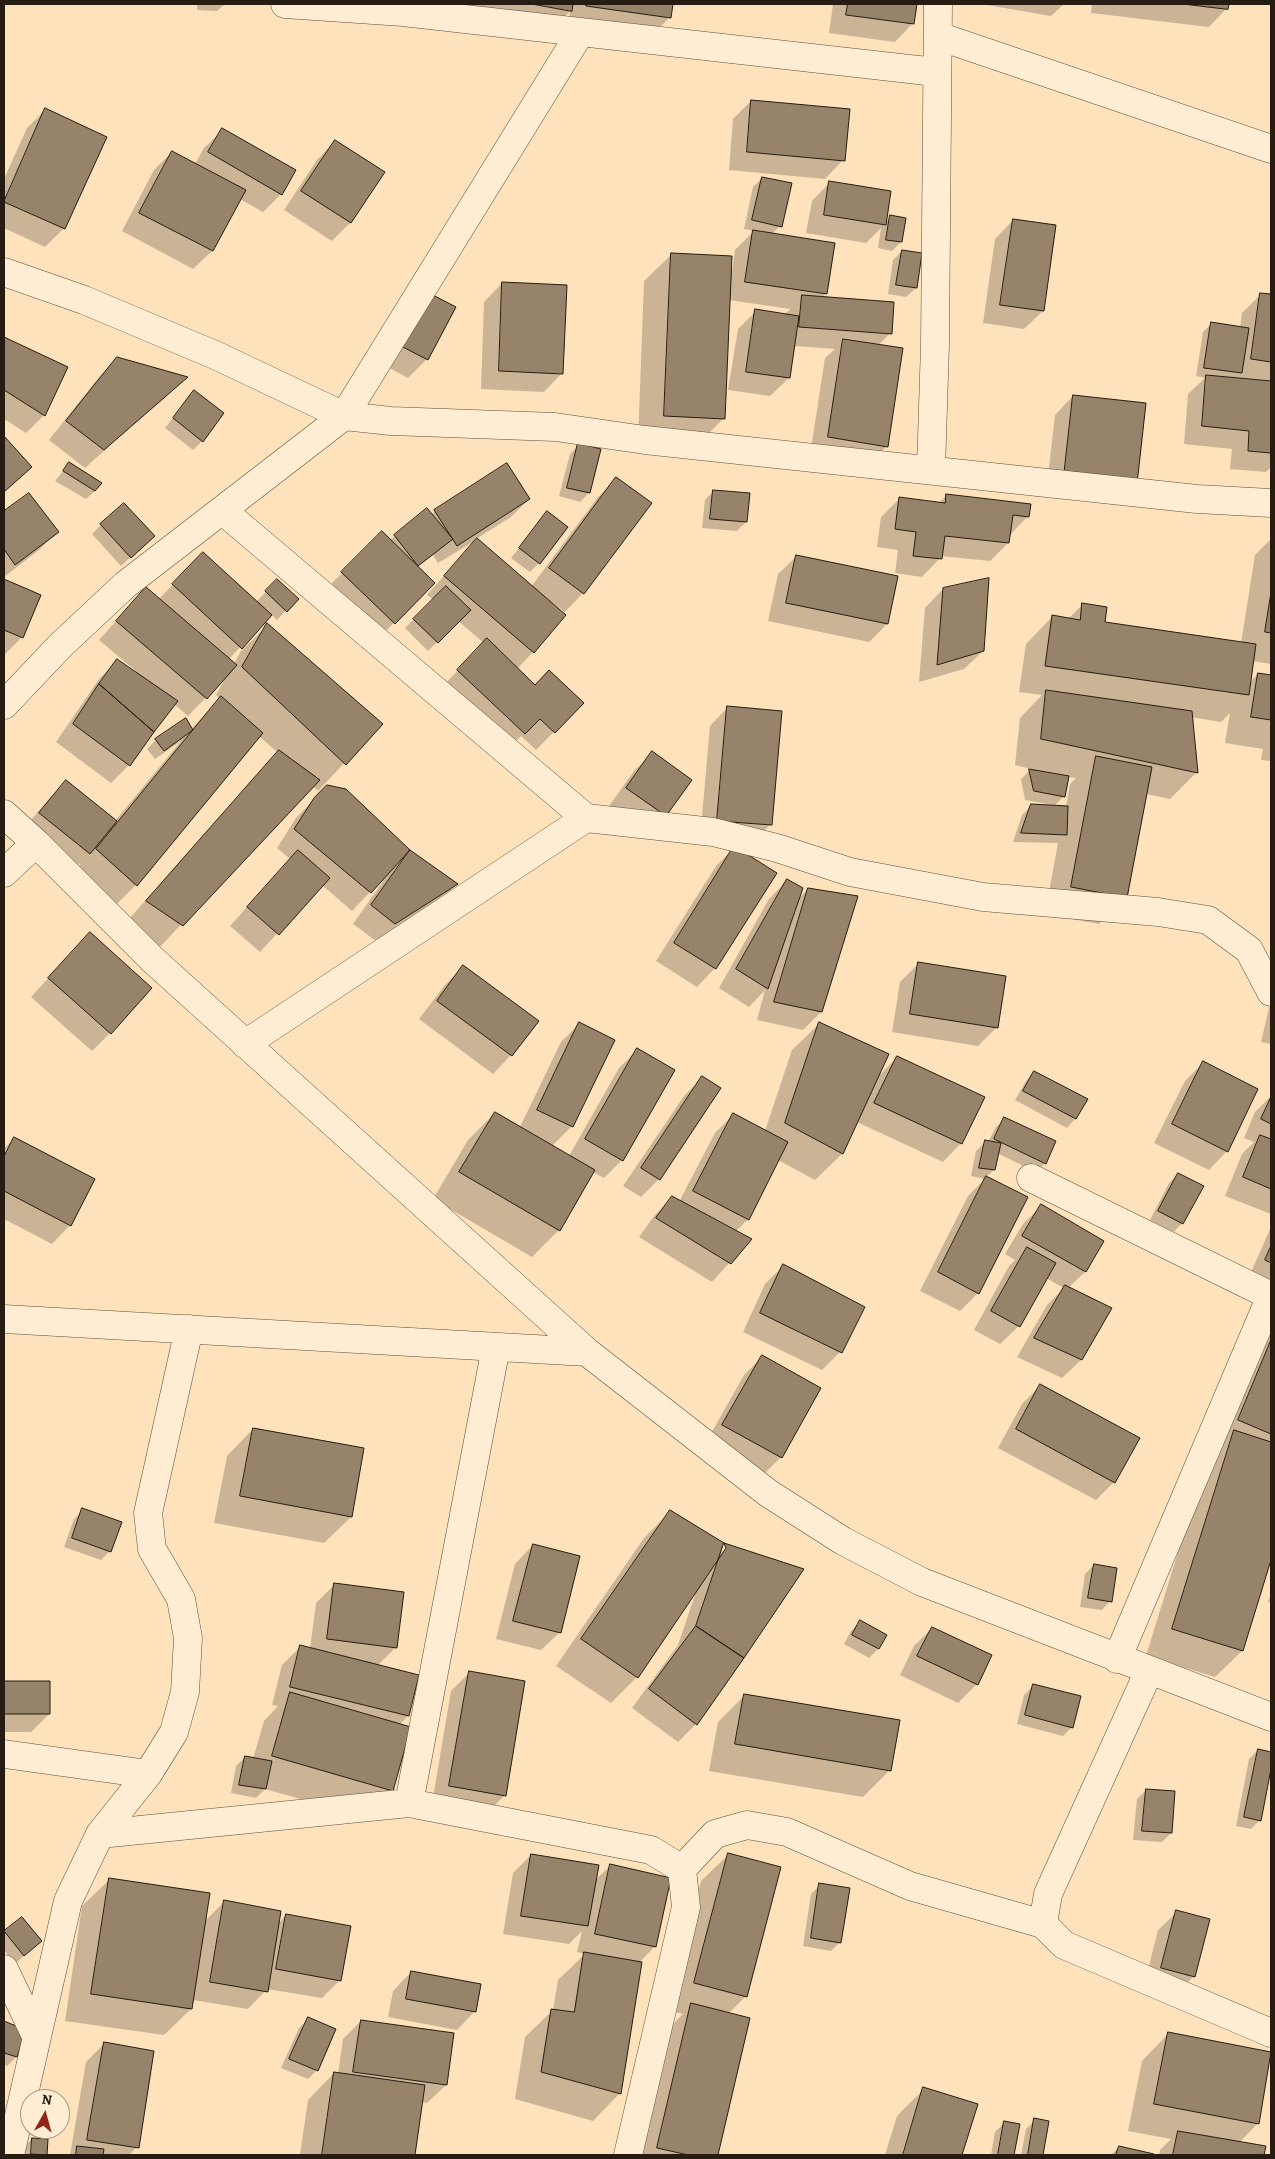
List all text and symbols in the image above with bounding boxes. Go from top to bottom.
north arrow [20,2089,70,2139]
text: N [41,2090,53,2110]

